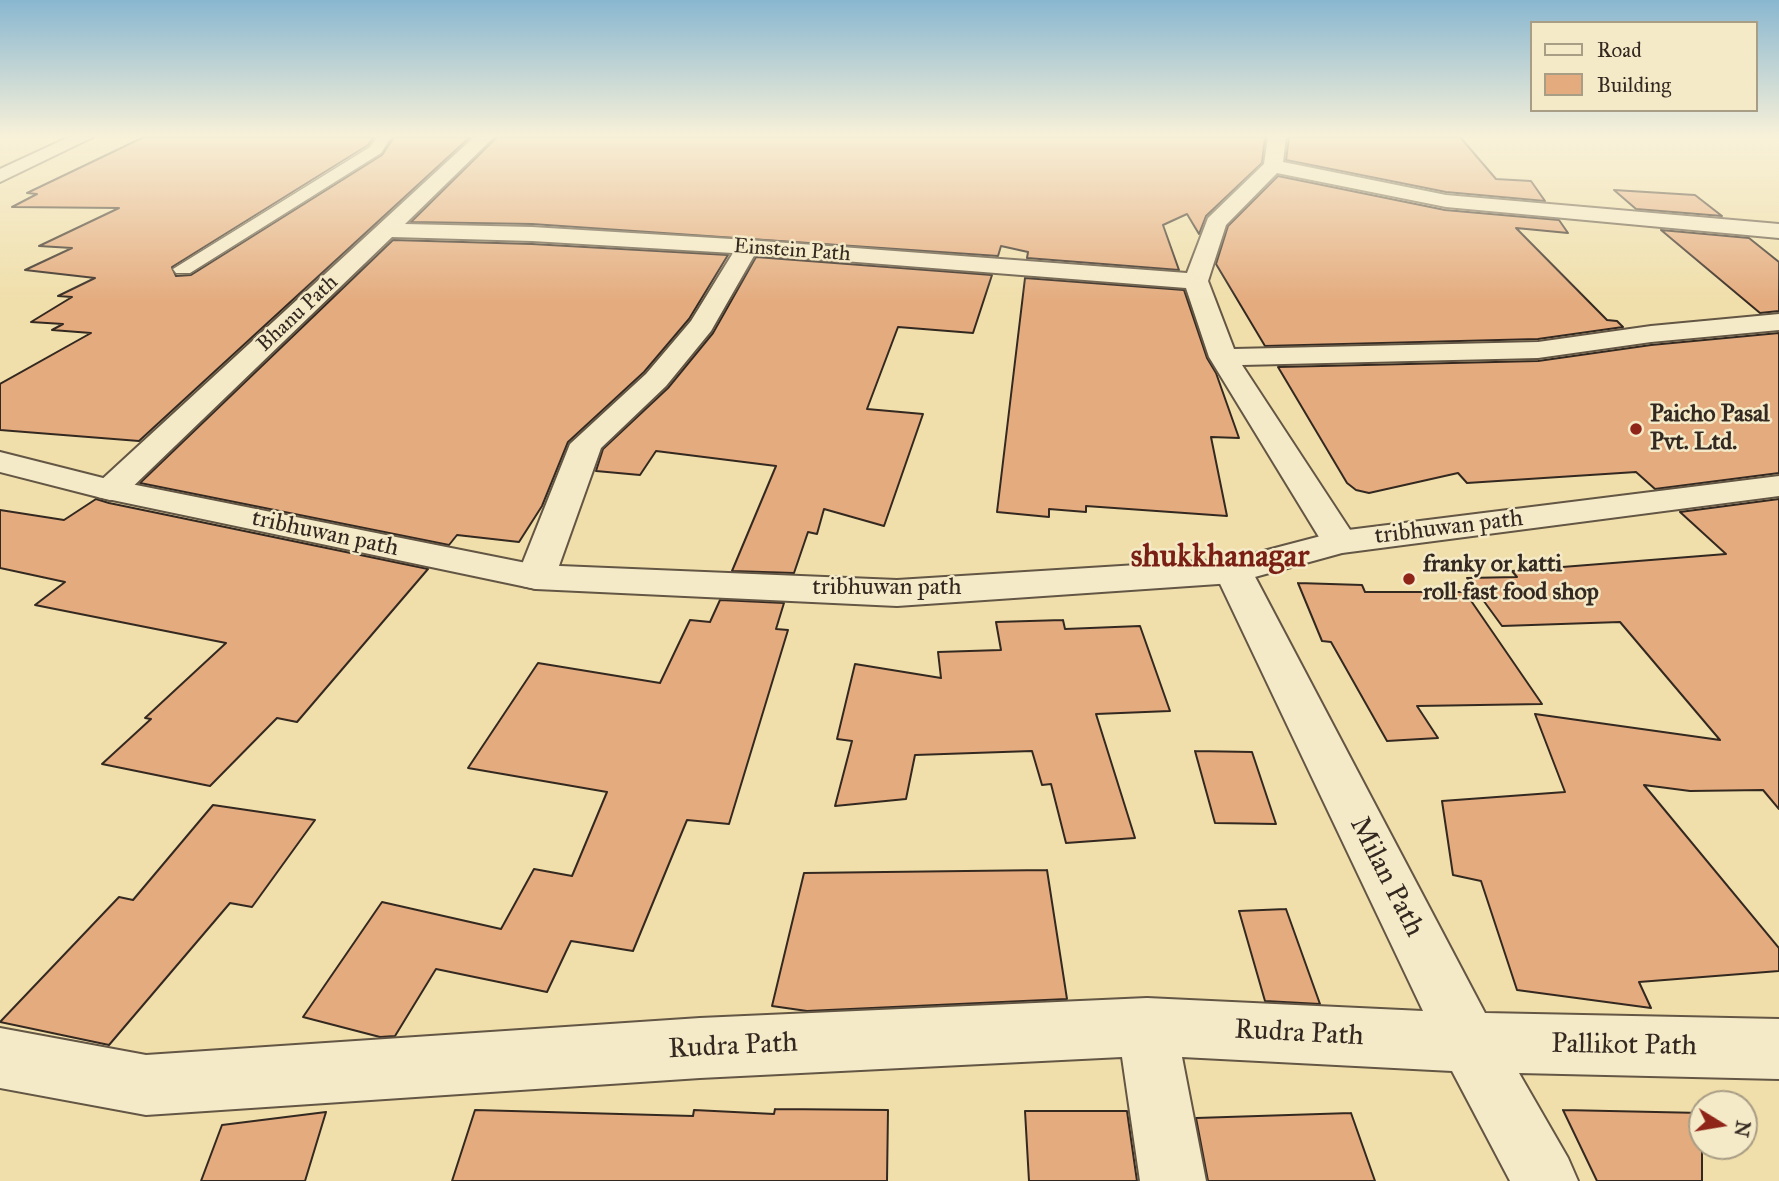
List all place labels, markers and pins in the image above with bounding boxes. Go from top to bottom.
place label: Paicho Pasal Pvt. Ltd. [1650,401,1770,457]
marker: Paicho Pasal Pvt. Ltd. [1628,421,1644,437]
place label: franky or katti roll fast food shop [1423,551,1599,607]
marker: franky or katti roll fast food shop [1401,571,1417,587]

